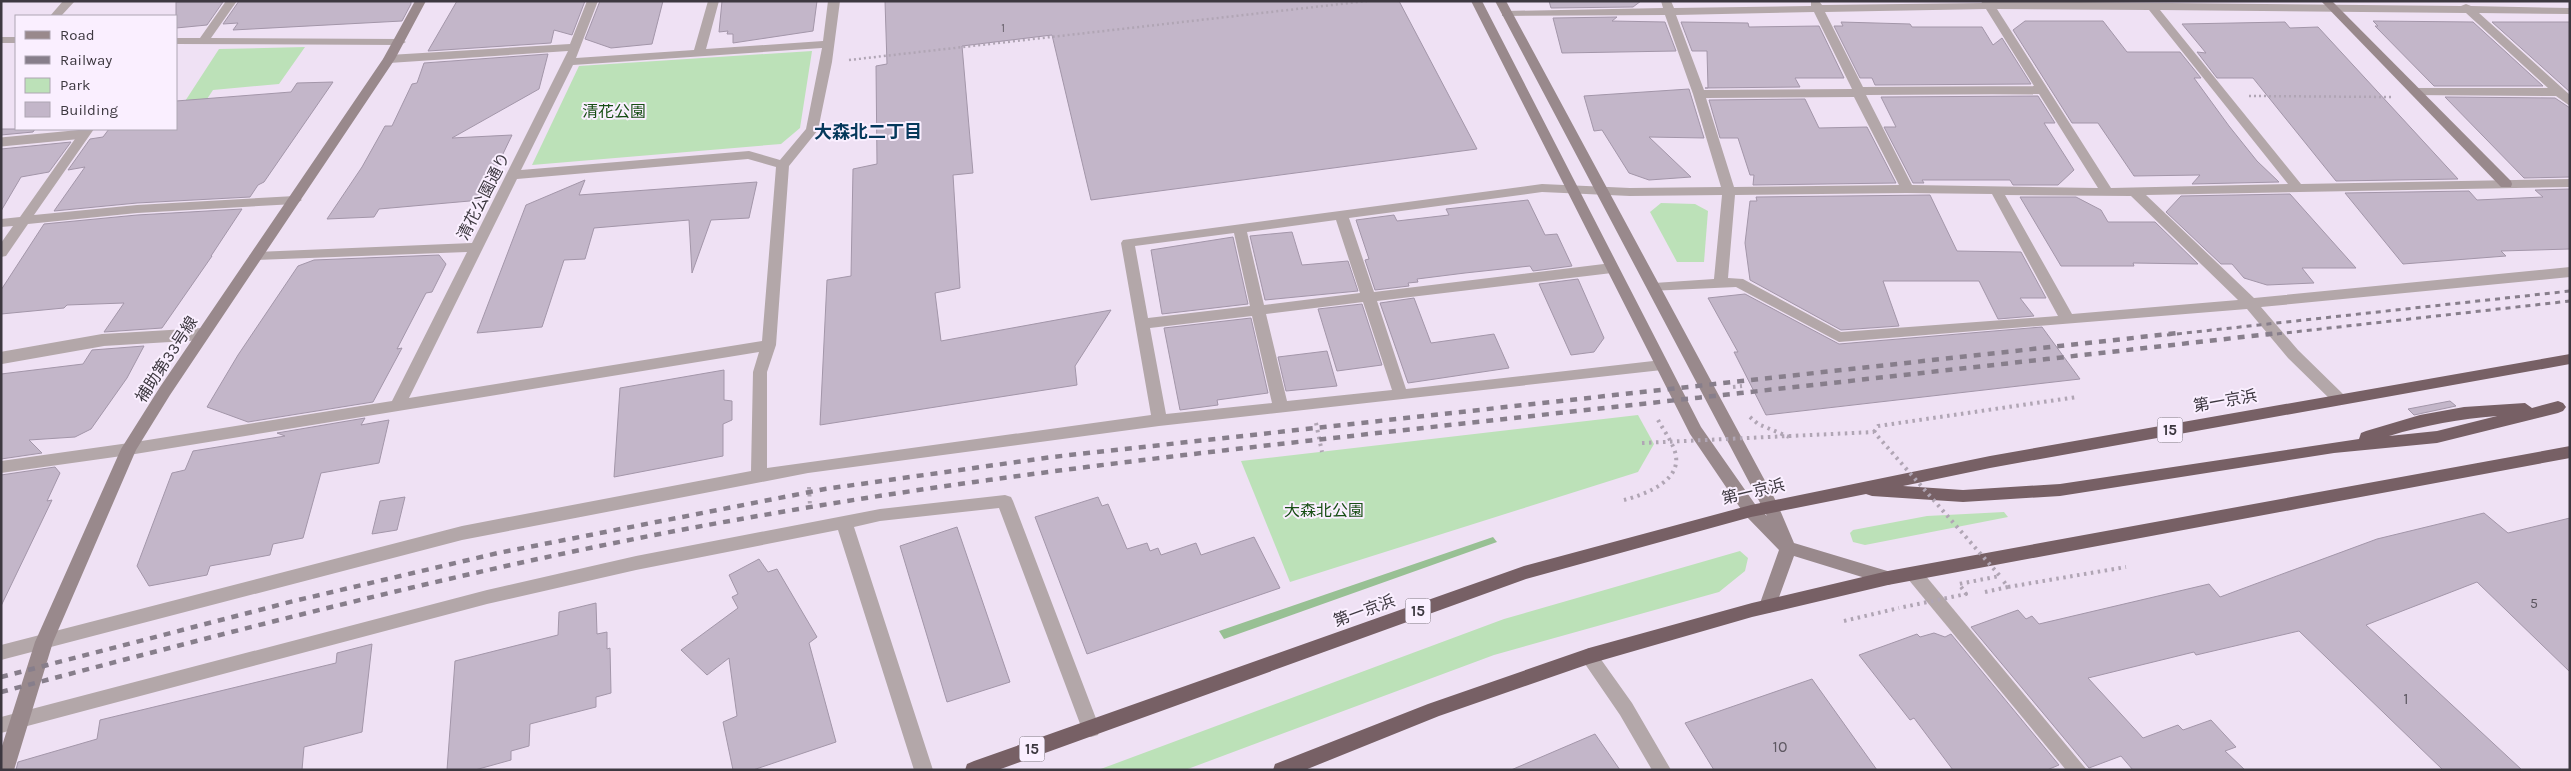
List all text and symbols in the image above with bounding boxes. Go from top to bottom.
legend [15,15,178,130]
house number: 1 [1001,22,1005,35]
text: Road [60,26,95,44]
text: Railway [60,51,112,69]
text: Park [60,76,90,94]
text: Building [60,101,118,119]
park label: 清花公園 [582,102,646,121]
district label: 大森北二丁目 [814,121,922,143]
street label: 清花公園通り [453,149,514,243]
street label: 補助第33号線 [132,313,201,406]
street label: 第一京浜 [2192,386,2258,415]
road number: 15 [2158,418,2182,442]
street label: 第一京浜 [1720,475,1786,508]
park label: 大森北公園 [1284,501,1364,520]
street label: 第一京浜 [1331,591,1397,630]
house number: 5 [2530,595,2538,612]
road number: 15 [1406,598,1430,624]
house number: 1 [2403,689,2409,708]
road number: 15 [1020,736,1044,762]
house number: 10 [1773,737,1787,756]

